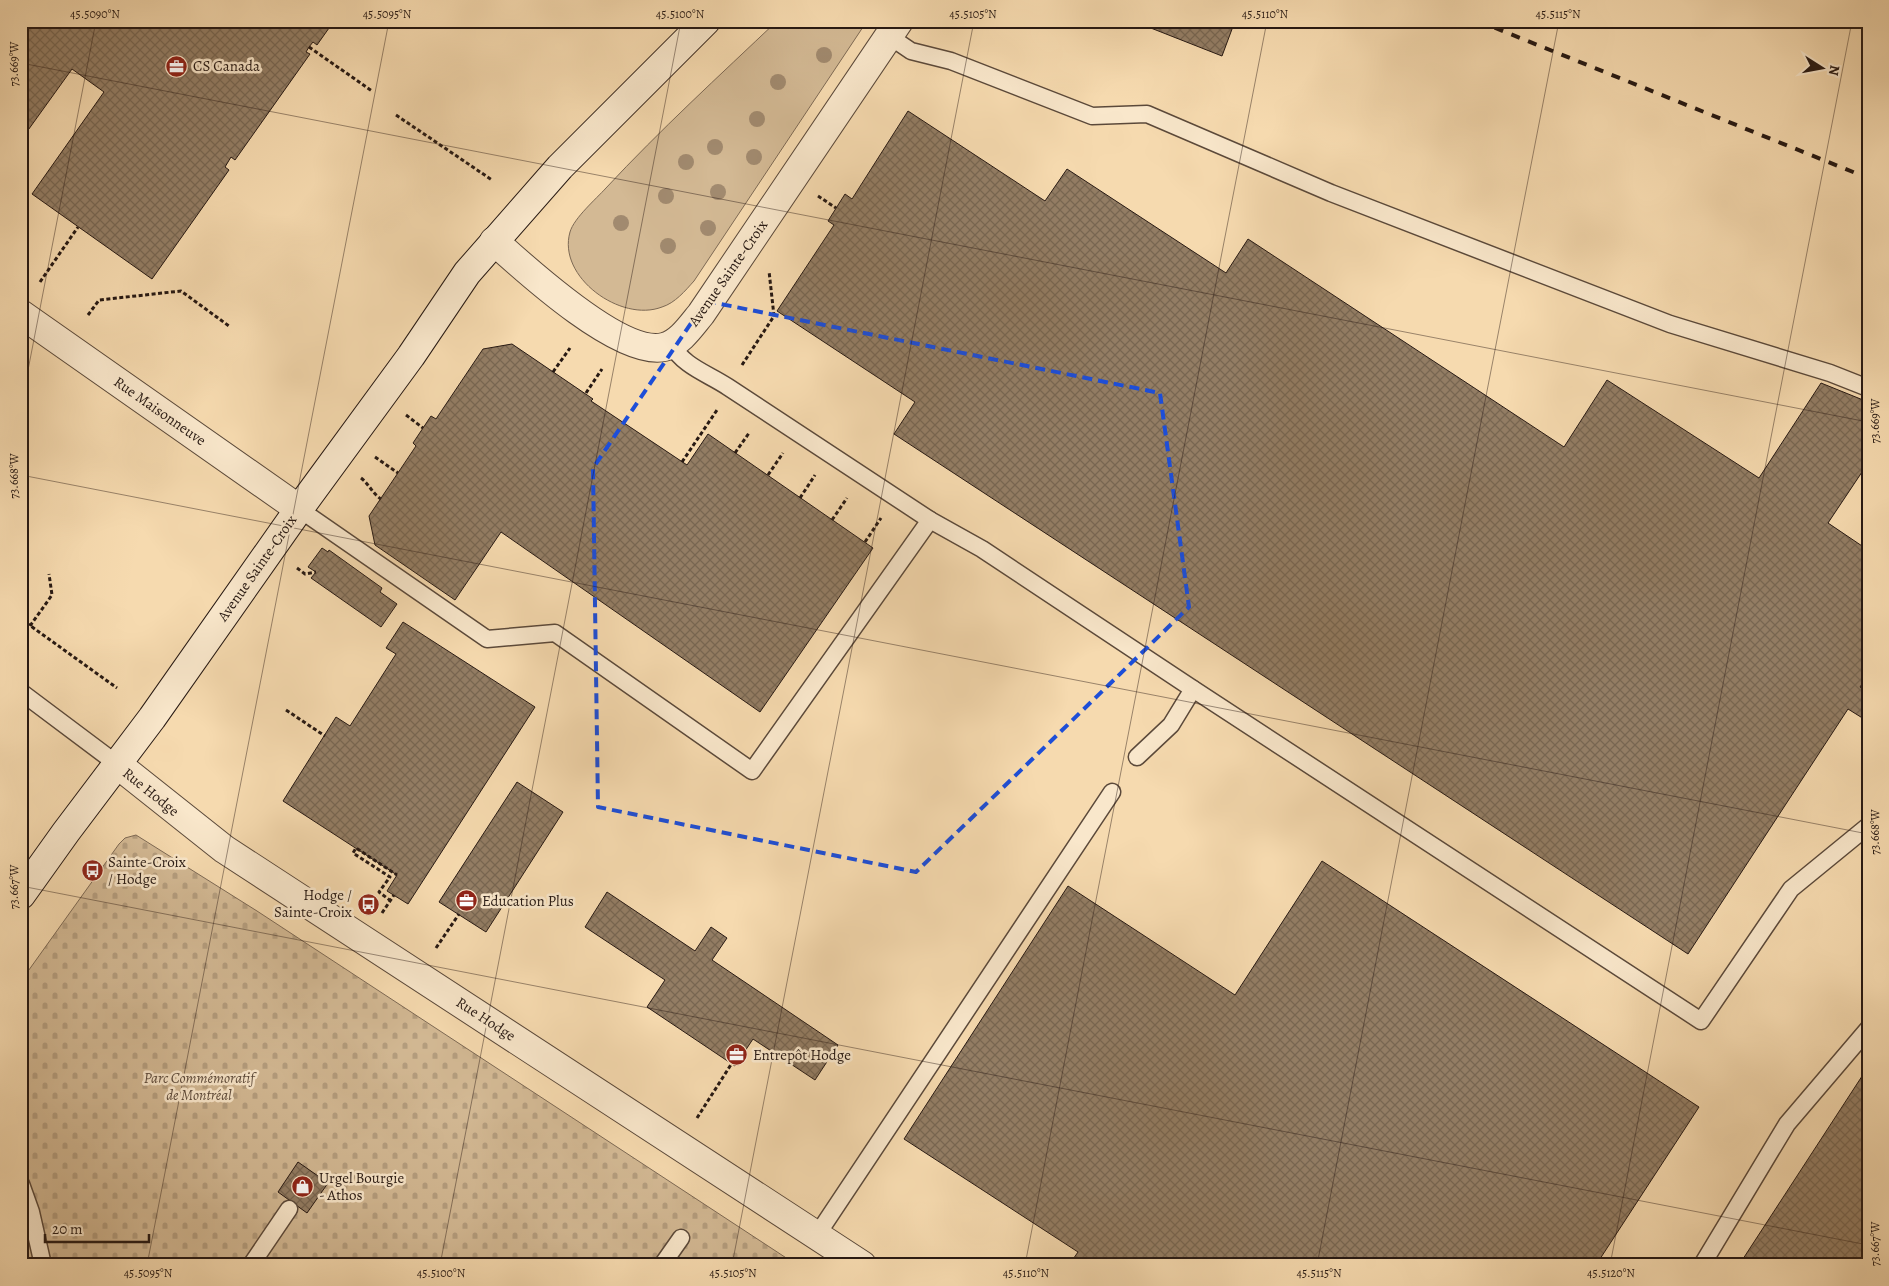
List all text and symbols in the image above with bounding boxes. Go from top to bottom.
text: 45.5090°N [70,6,120,22]
text: 45.5095°N [363,6,412,22]
text: 45.5100°N [656,6,705,22]
text: 45.5105°N [949,6,997,22]
text: 45.5110°N [1242,6,1289,22]
text: 45.5115°N [1535,6,1581,22]
text: 73.669°W [6,41,22,87]
north arrow [1796,42,1846,92]
office icon: CS Canada [165,54,189,78]
place label: CS Canada [193,56,260,76]
text: N [1824,64,1845,77]
street label: Avenue Sainte-Croix [683,216,772,331]
street label: Rue Maisonneuve [110,372,210,450]
text: 73.669°W [1867,398,1883,444]
text: 73.668°W [6,452,22,499]
street label: Avenue Sainte-Croix [212,511,301,626]
street label: Rue Hodge [119,763,184,821]
text: 73.668°W [1867,808,1883,855]
place label: Sainte-Croix / Hodge [108,852,186,889]
bus stop icon: Sainte-Croix / Hodge [80,859,104,883]
text: 73.667°W [6,864,22,909]
place label: Hodge / Sainte-Croix [274,885,352,922]
office icon: Education Plus [454,889,478,913]
place label: Education Plus [482,891,574,911]
bus stop icon: Hodge / Sainte-Croix [356,892,380,916]
street label: Rue Hodge [452,992,520,1046]
office icon: Entrepôt Hodge [725,1043,749,1067]
place label: Entrepôt Hodge [753,1045,851,1065]
park label: Parc Commémoratif de Montréal [144,1068,257,1105]
place label: Urgel Bourgie - Athos [319,1168,404,1205]
shop icon: Urgel Bourgie - Athos [291,1175,315,1199]
scale bar [45,1211,149,1243]
text: 20 m [52,1219,83,1239]
text: 73.667°W [1867,1221,1883,1266]
text: 45.5095°N [124,1265,173,1281]
text: 45.5100°N [417,1265,466,1281]
text: 45.5105°N [709,1265,757,1281]
text: 45.5110°N [1003,1265,1050,1281]
text: 45.5115°N [1296,1265,1342,1281]
text: 45.5120°N [1587,1265,1635,1281]

